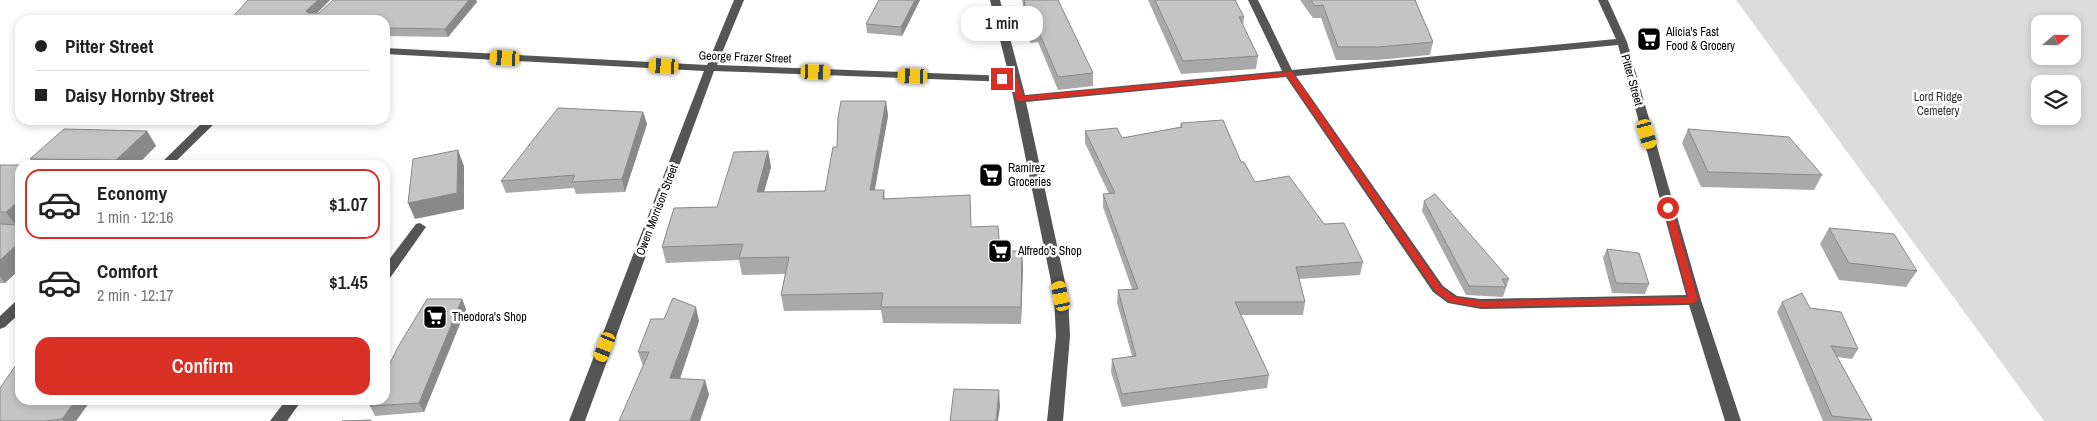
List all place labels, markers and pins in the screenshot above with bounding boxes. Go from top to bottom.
place label: Alicia's Fast Food & Grocery [1665,24,1735,54]
supermarket icon: Alicia's Fast Food & Grocery [1636,26,1662,52]
place label: Ramirez Groceries [1008,160,1051,190]
supermarket icon: Ramirez Groceries [978,162,1004,188]
supermarket icon: Alfredo's Shop [987,238,1013,264]
place label: Alfredo's Shop [1017,243,1082,259]
supermarket icon: Theodora's Shop [422,304,448,330]
place label: Theodora's Shop [452,309,527,325]

